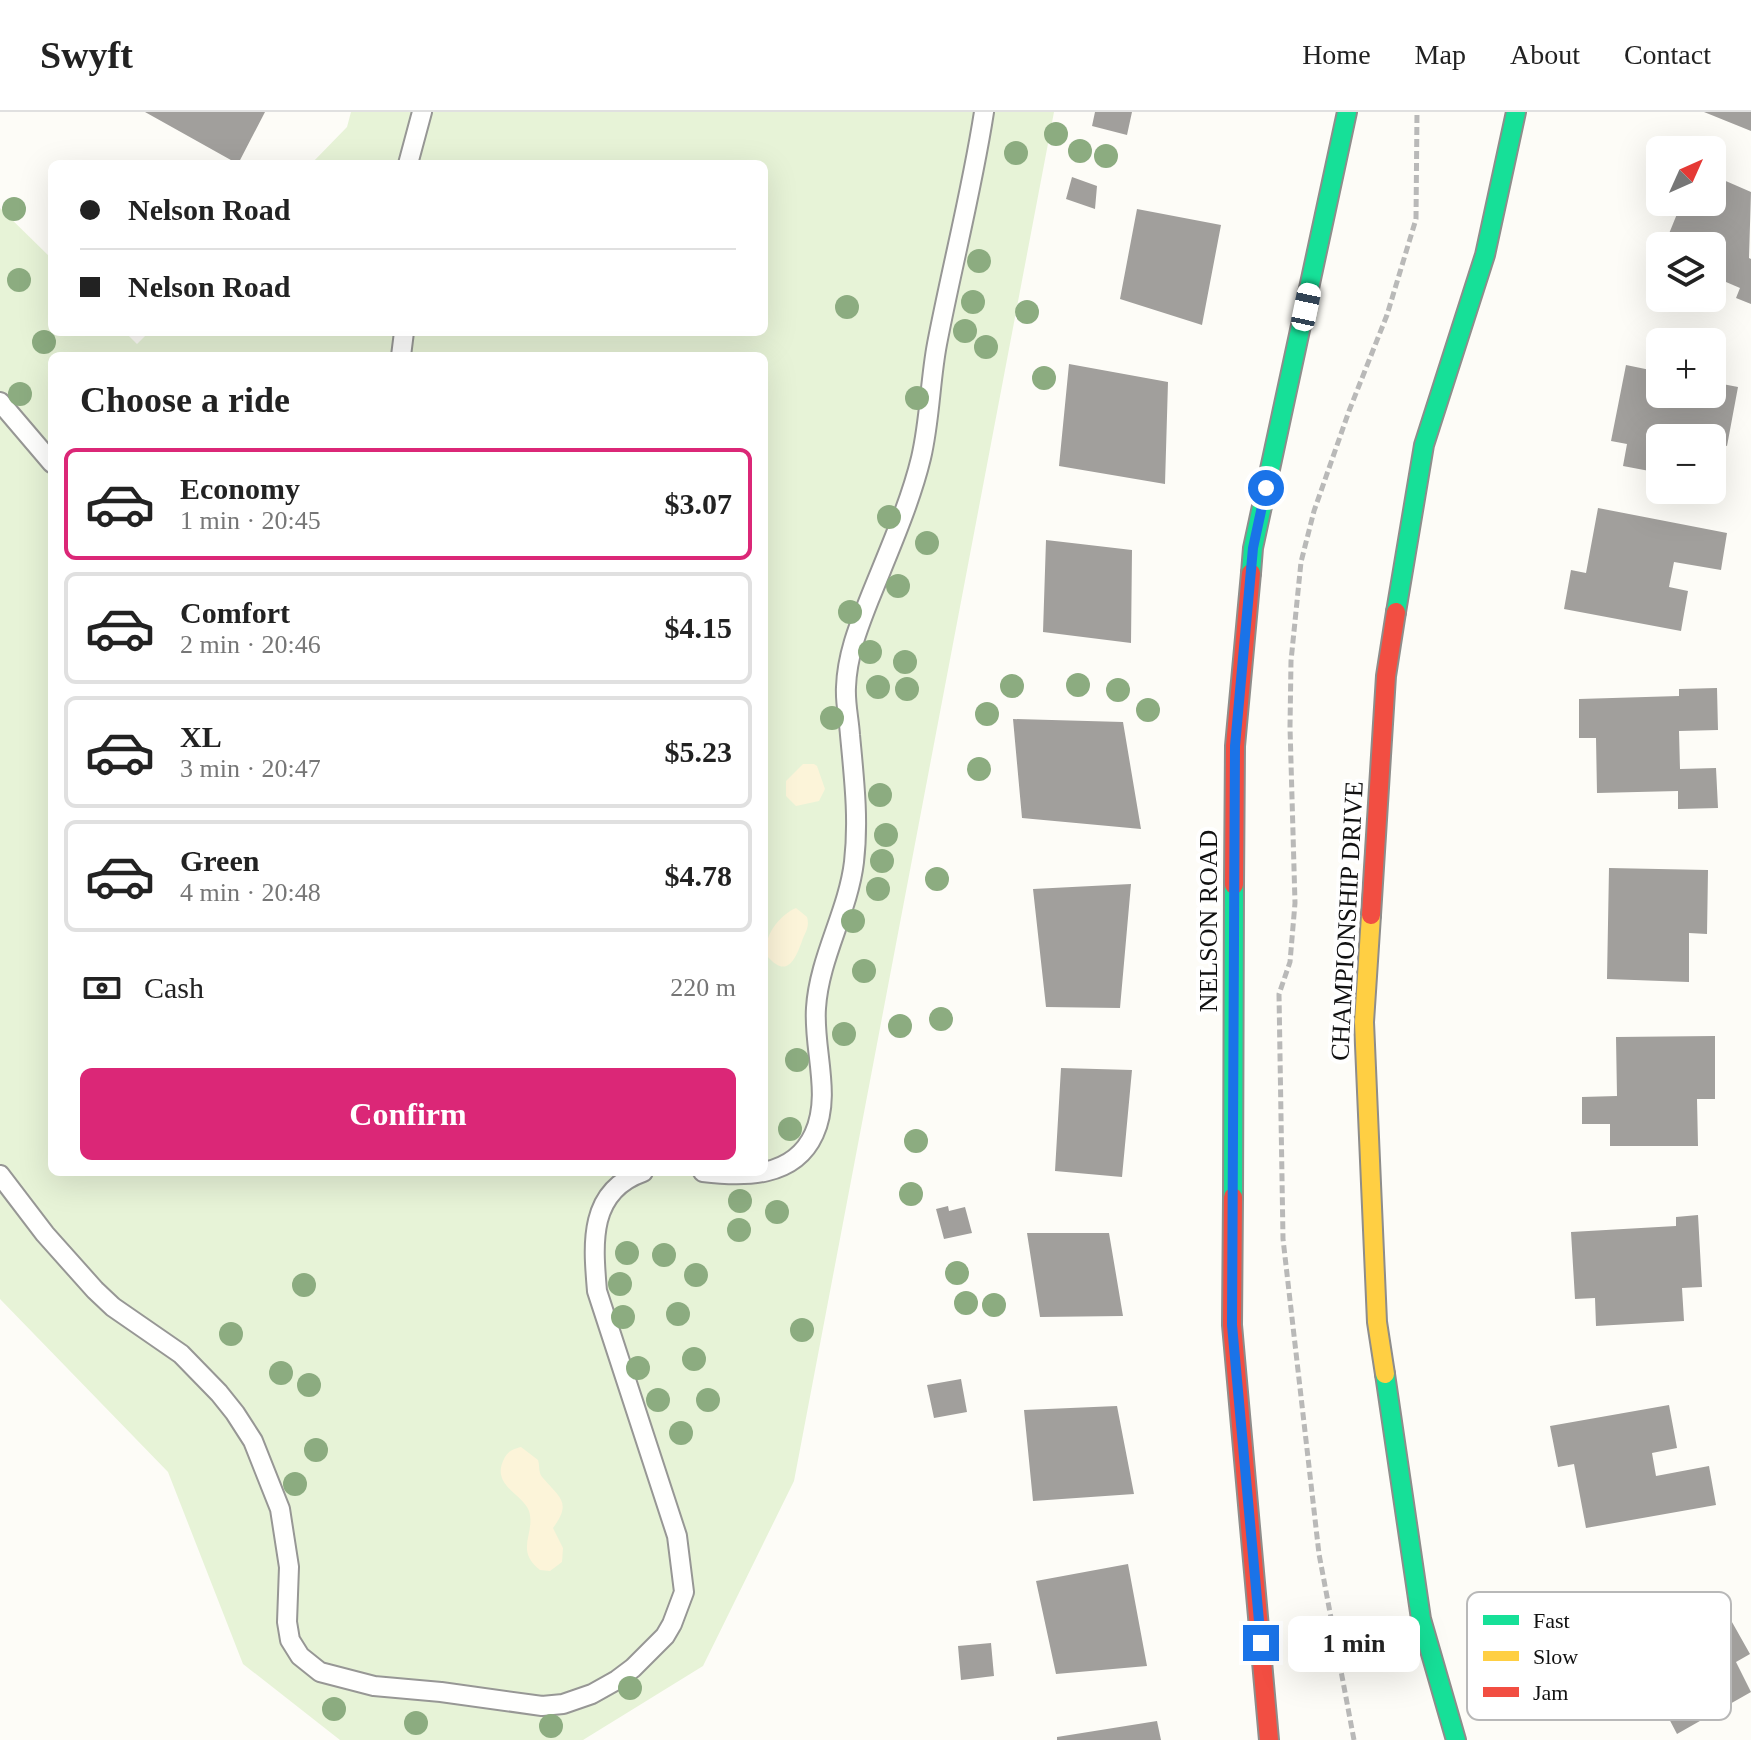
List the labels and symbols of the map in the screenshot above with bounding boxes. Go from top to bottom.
north arrow [1646,136,1726,216]
car [1289,281,1323,333]
route start [1248,470,1284,506]
street label: CHAMPIONSHIP DRIVE [1325,780,1369,1062]
street label: NELSON ROAD [1194,830,1223,1012]
legend [1467,1592,1731,1720]
text: Fast [1533,1608,1570,1633]
callout: 1 min [1289,1615,1421,1671]
route end [1243,1625,1279,1661]
text: Slow [1533,1644,1578,1669]
text: Jam [1533,1680,1568,1705]

